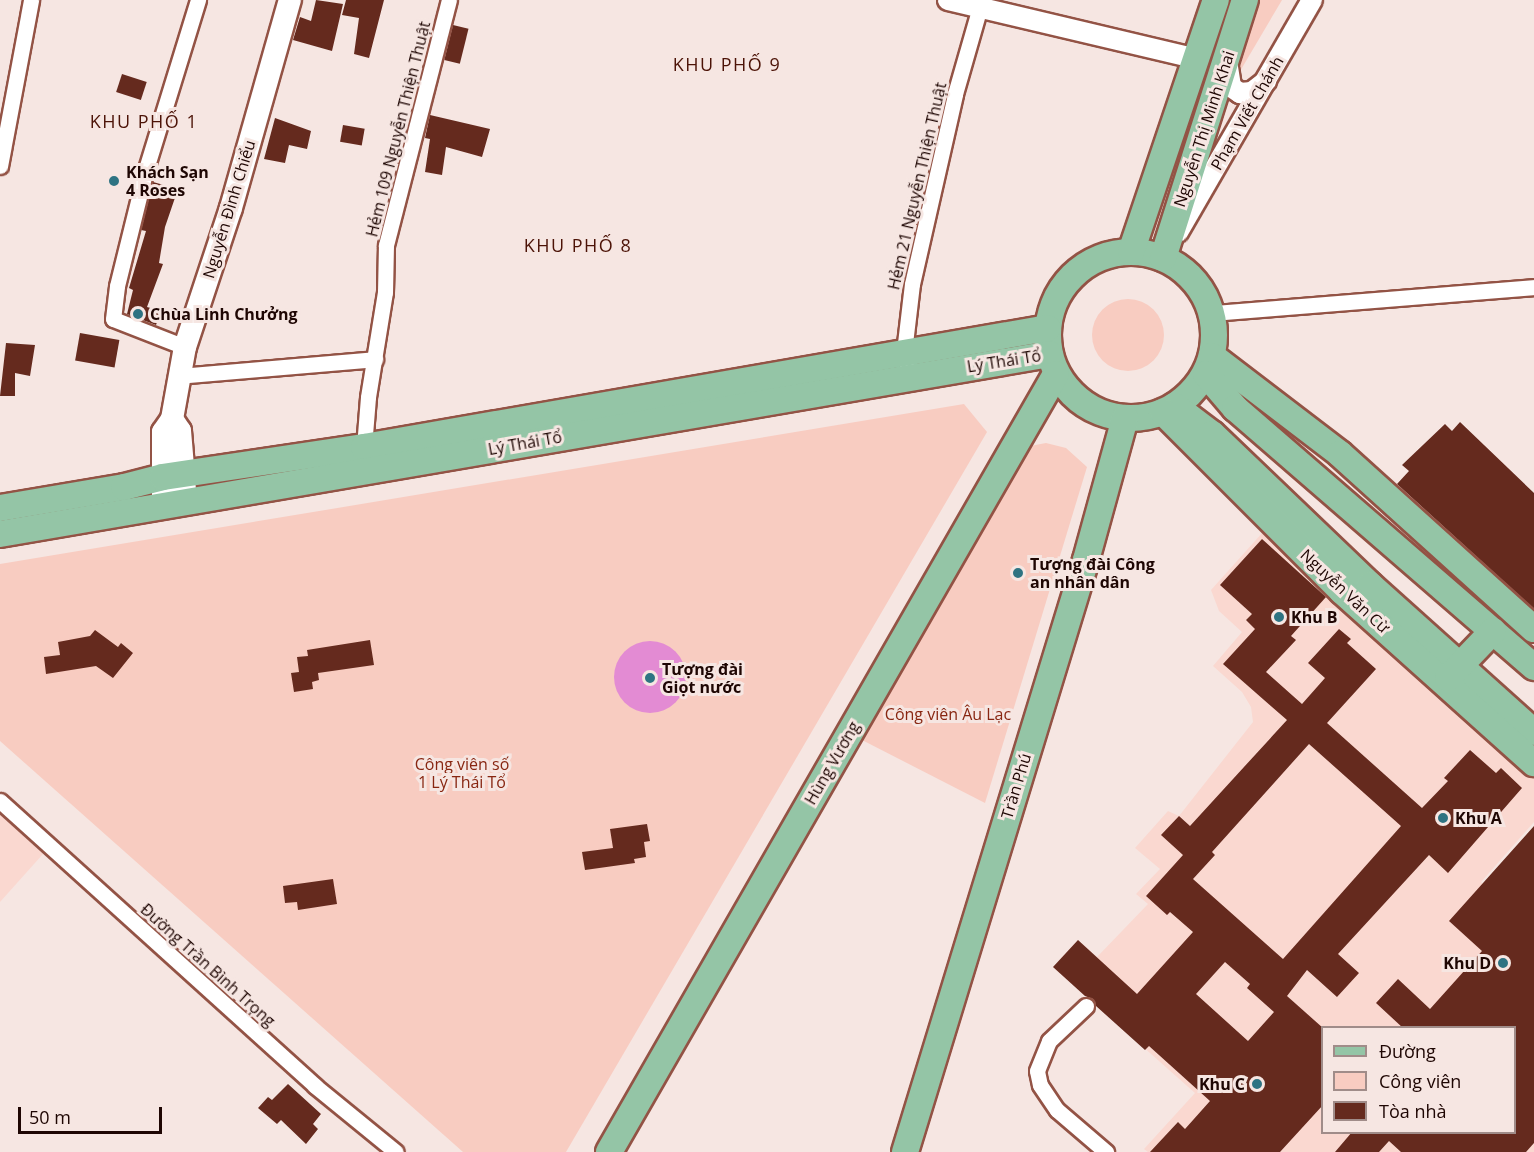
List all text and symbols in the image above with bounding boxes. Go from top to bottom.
street label: Hẻm 109 Nguyễn Thiện Thuật [362,19,434,239]
street label: Nguyễn Thị Minh Khai [1170,48,1238,210]
district label: KHU PHỐ 9 [673,53,781,75]
street label: Phạm Viết Chánh [1207,53,1287,173]
street label: Hẻm 21 Nguyễn Thiện Thuật [884,80,950,292]
district label: KHU PHỐ 1 [90,110,198,132]
street label: Nguyễn Đình Chiểu [199,137,259,281]
place label: Khách Sạn 4 Roses [126,162,209,200]
marker: Khách Sạn 4 Roses [107,174,121,188]
district label: KHU PHỐ 8 [524,234,632,256]
place label: Chùa Linh Chưởng [150,304,297,324]
marker: Chùa Linh Chưởng [131,307,145,321]
street label: Lý Thái Tổ [966,346,1042,376]
street label: Lý Thái Tổ [487,427,563,459]
street label: Nguyễn Văn Cừ [1297,545,1393,637]
place label: Tượng đài Công an nhân dân [1030,554,1155,592]
marker: Tượng đài Công an nhân dân [1011,566,1025,580]
place label: Khu B [1291,607,1338,627]
marker: Khu B [1272,610,1286,624]
place label: Tượng đài Giọt nước [662,659,743,697]
marker: Tượng đài Giọt nước [643,671,657,685]
park label: Công viên Âu Lạc [885,704,1011,724]
street label: Hùng Vương [801,718,863,808]
street label: Trần Phú [997,751,1035,821]
park label: Công viên số 1 Lý Thái Tổ [415,754,509,792]
place label: Khu A [1455,808,1502,828]
marker: Khu A [1436,811,1450,825]
street label: Đường Trần Bình Trọng [137,899,279,1031]
place label: Khu D [1443,953,1491,973]
marker: Khu D [1496,956,1510,970]
legend [1321,1026,1516,1134]
text: Đường [1379,1039,1436,1063]
text: Công viên [1379,1069,1461,1093]
place label: Khu C [1199,1074,1245,1094]
marker: Khu C [1250,1077,1264,1091]
scale bar [21,1095,165,1133]
text: Tòa nhà [1379,1099,1447,1123]
text: 50 m [29,1105,71,1129]

